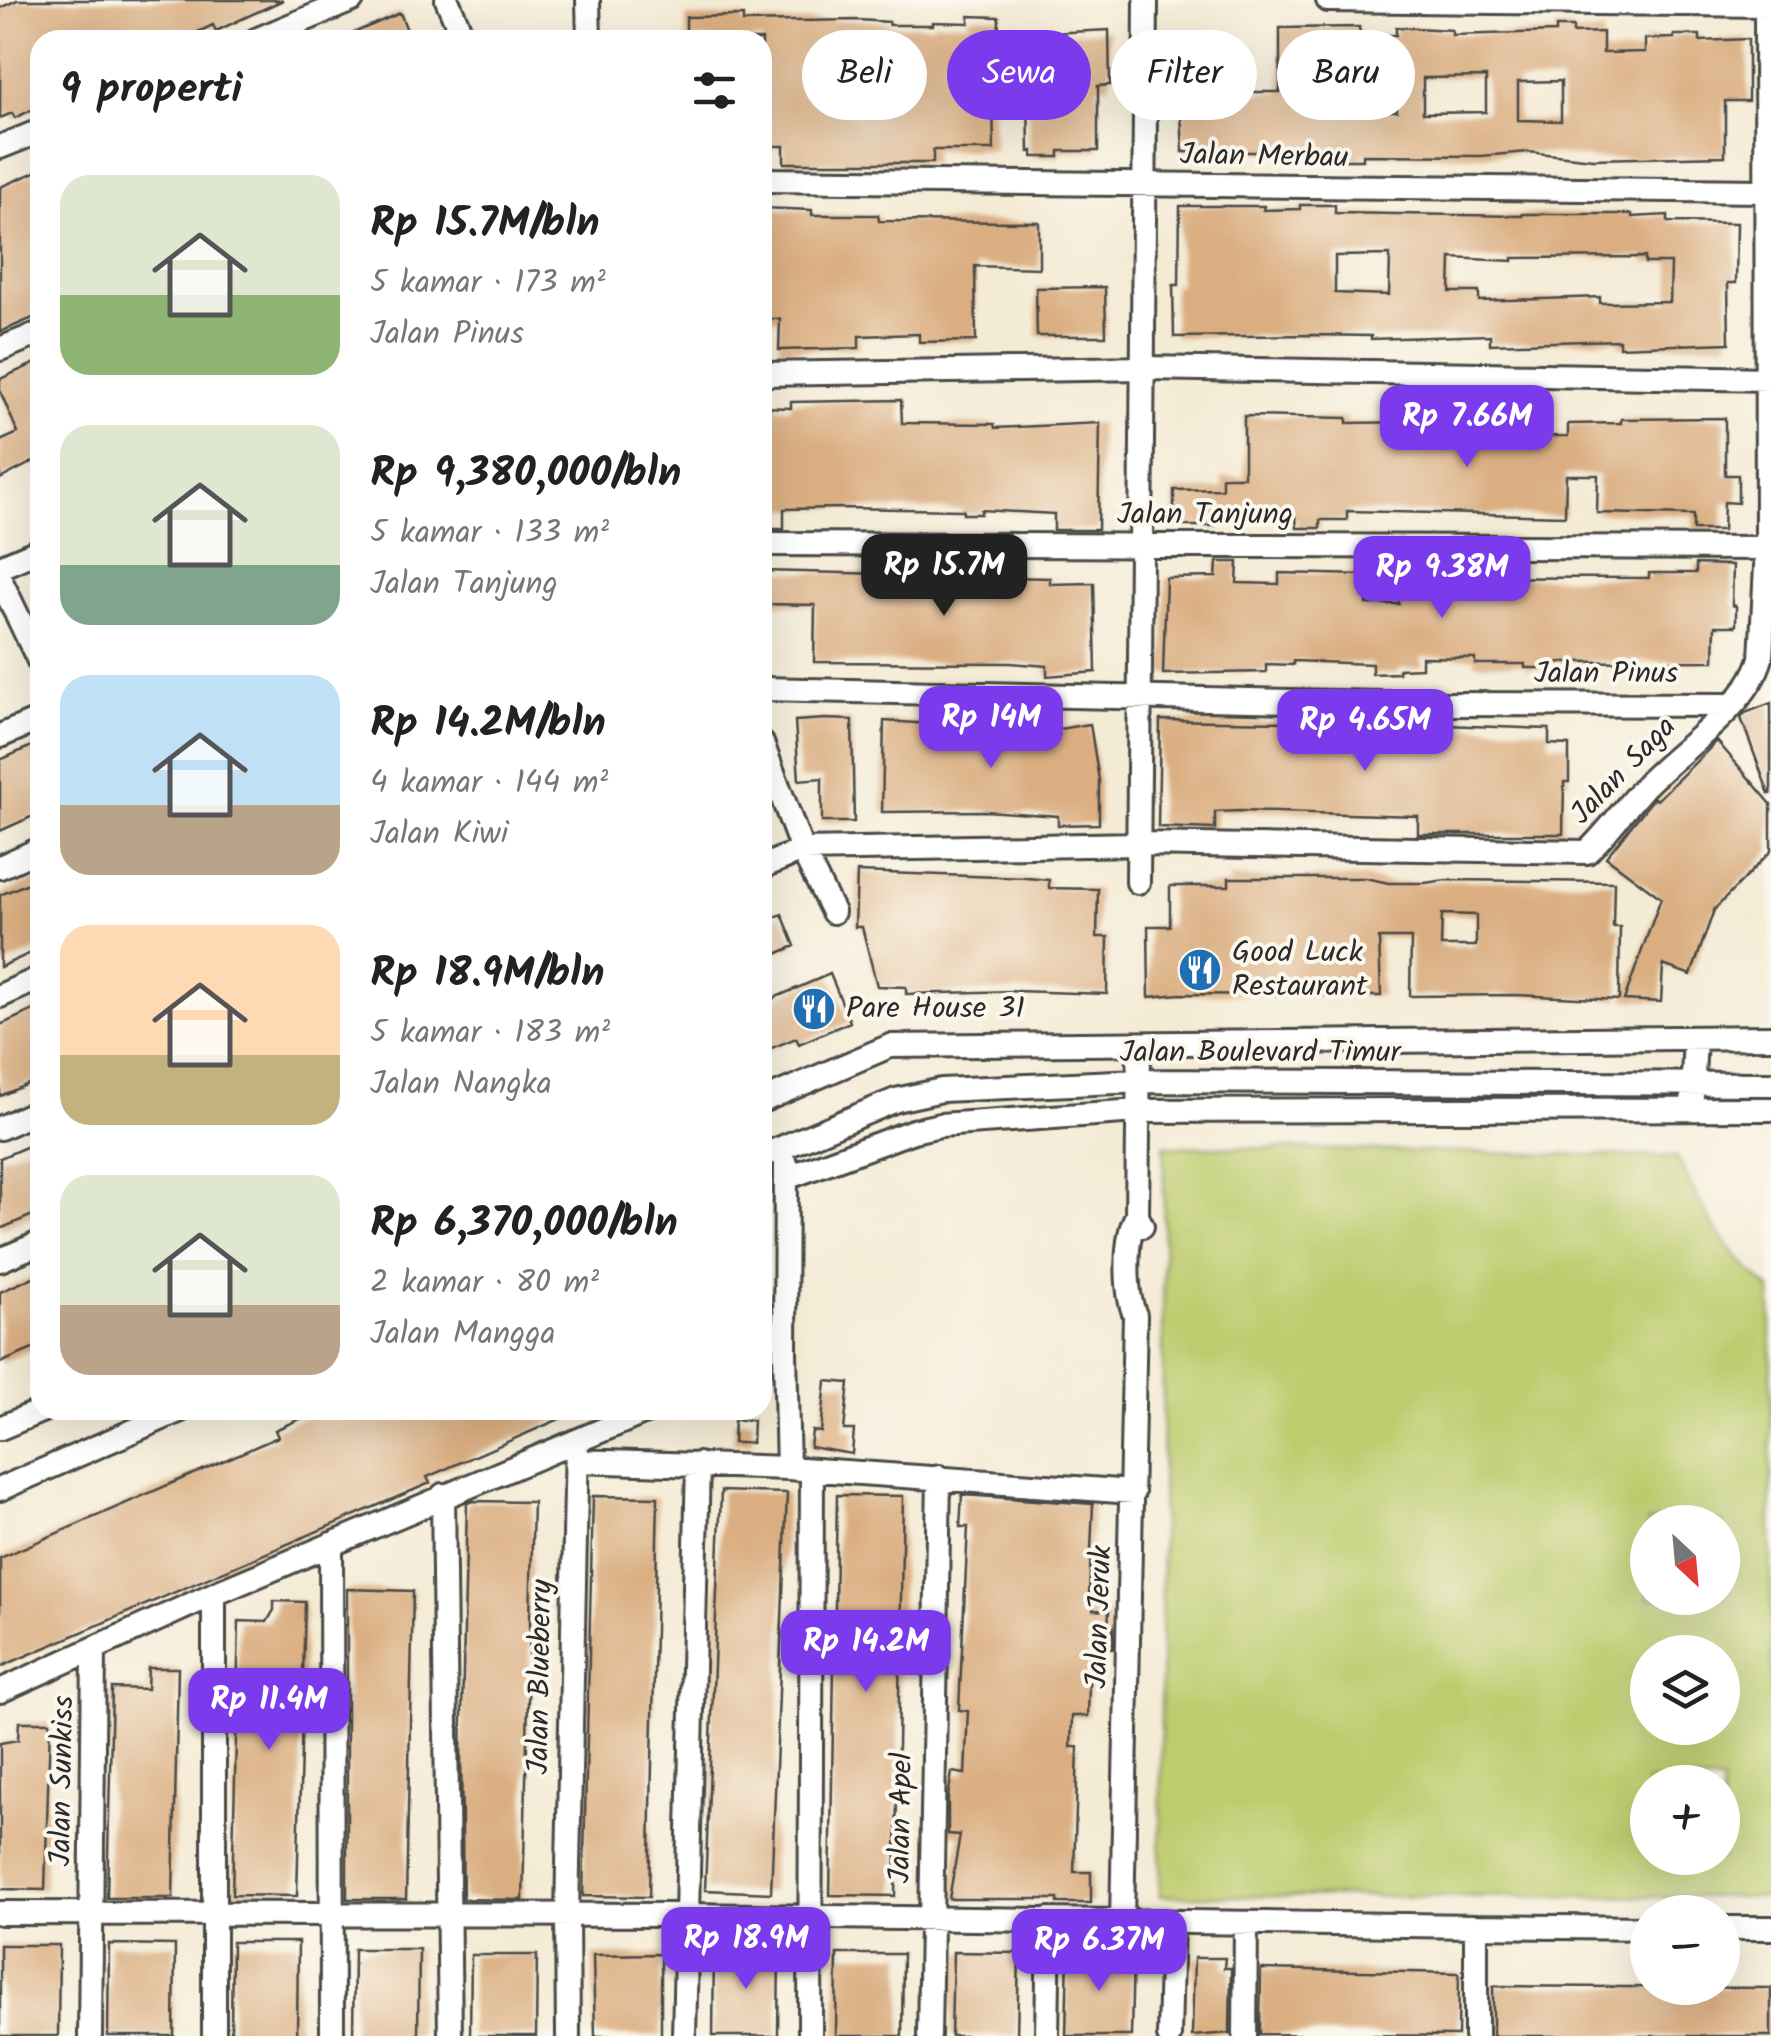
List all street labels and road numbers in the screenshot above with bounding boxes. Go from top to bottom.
street label: Jalan Merbau [1179,132,1349,182]
street label: Jalan Tanjung [1117,491,1293,539]
street label: Jalan Pinus [1534,650,1678,698]
street label: Jalan Saga [1560,705,1688,837]
street label: Jalan Boulevard Timur [1120,1029,1402,1077]
street label: Jalan Jeruk [1074,1544,1127,1690]
street label: Jalan Blueberry [515,1578,567,1775]
street label: Jalan Sunkiss [38,1695,88,1867]
street label: Jalan Apel [877,1752,927,1884]

